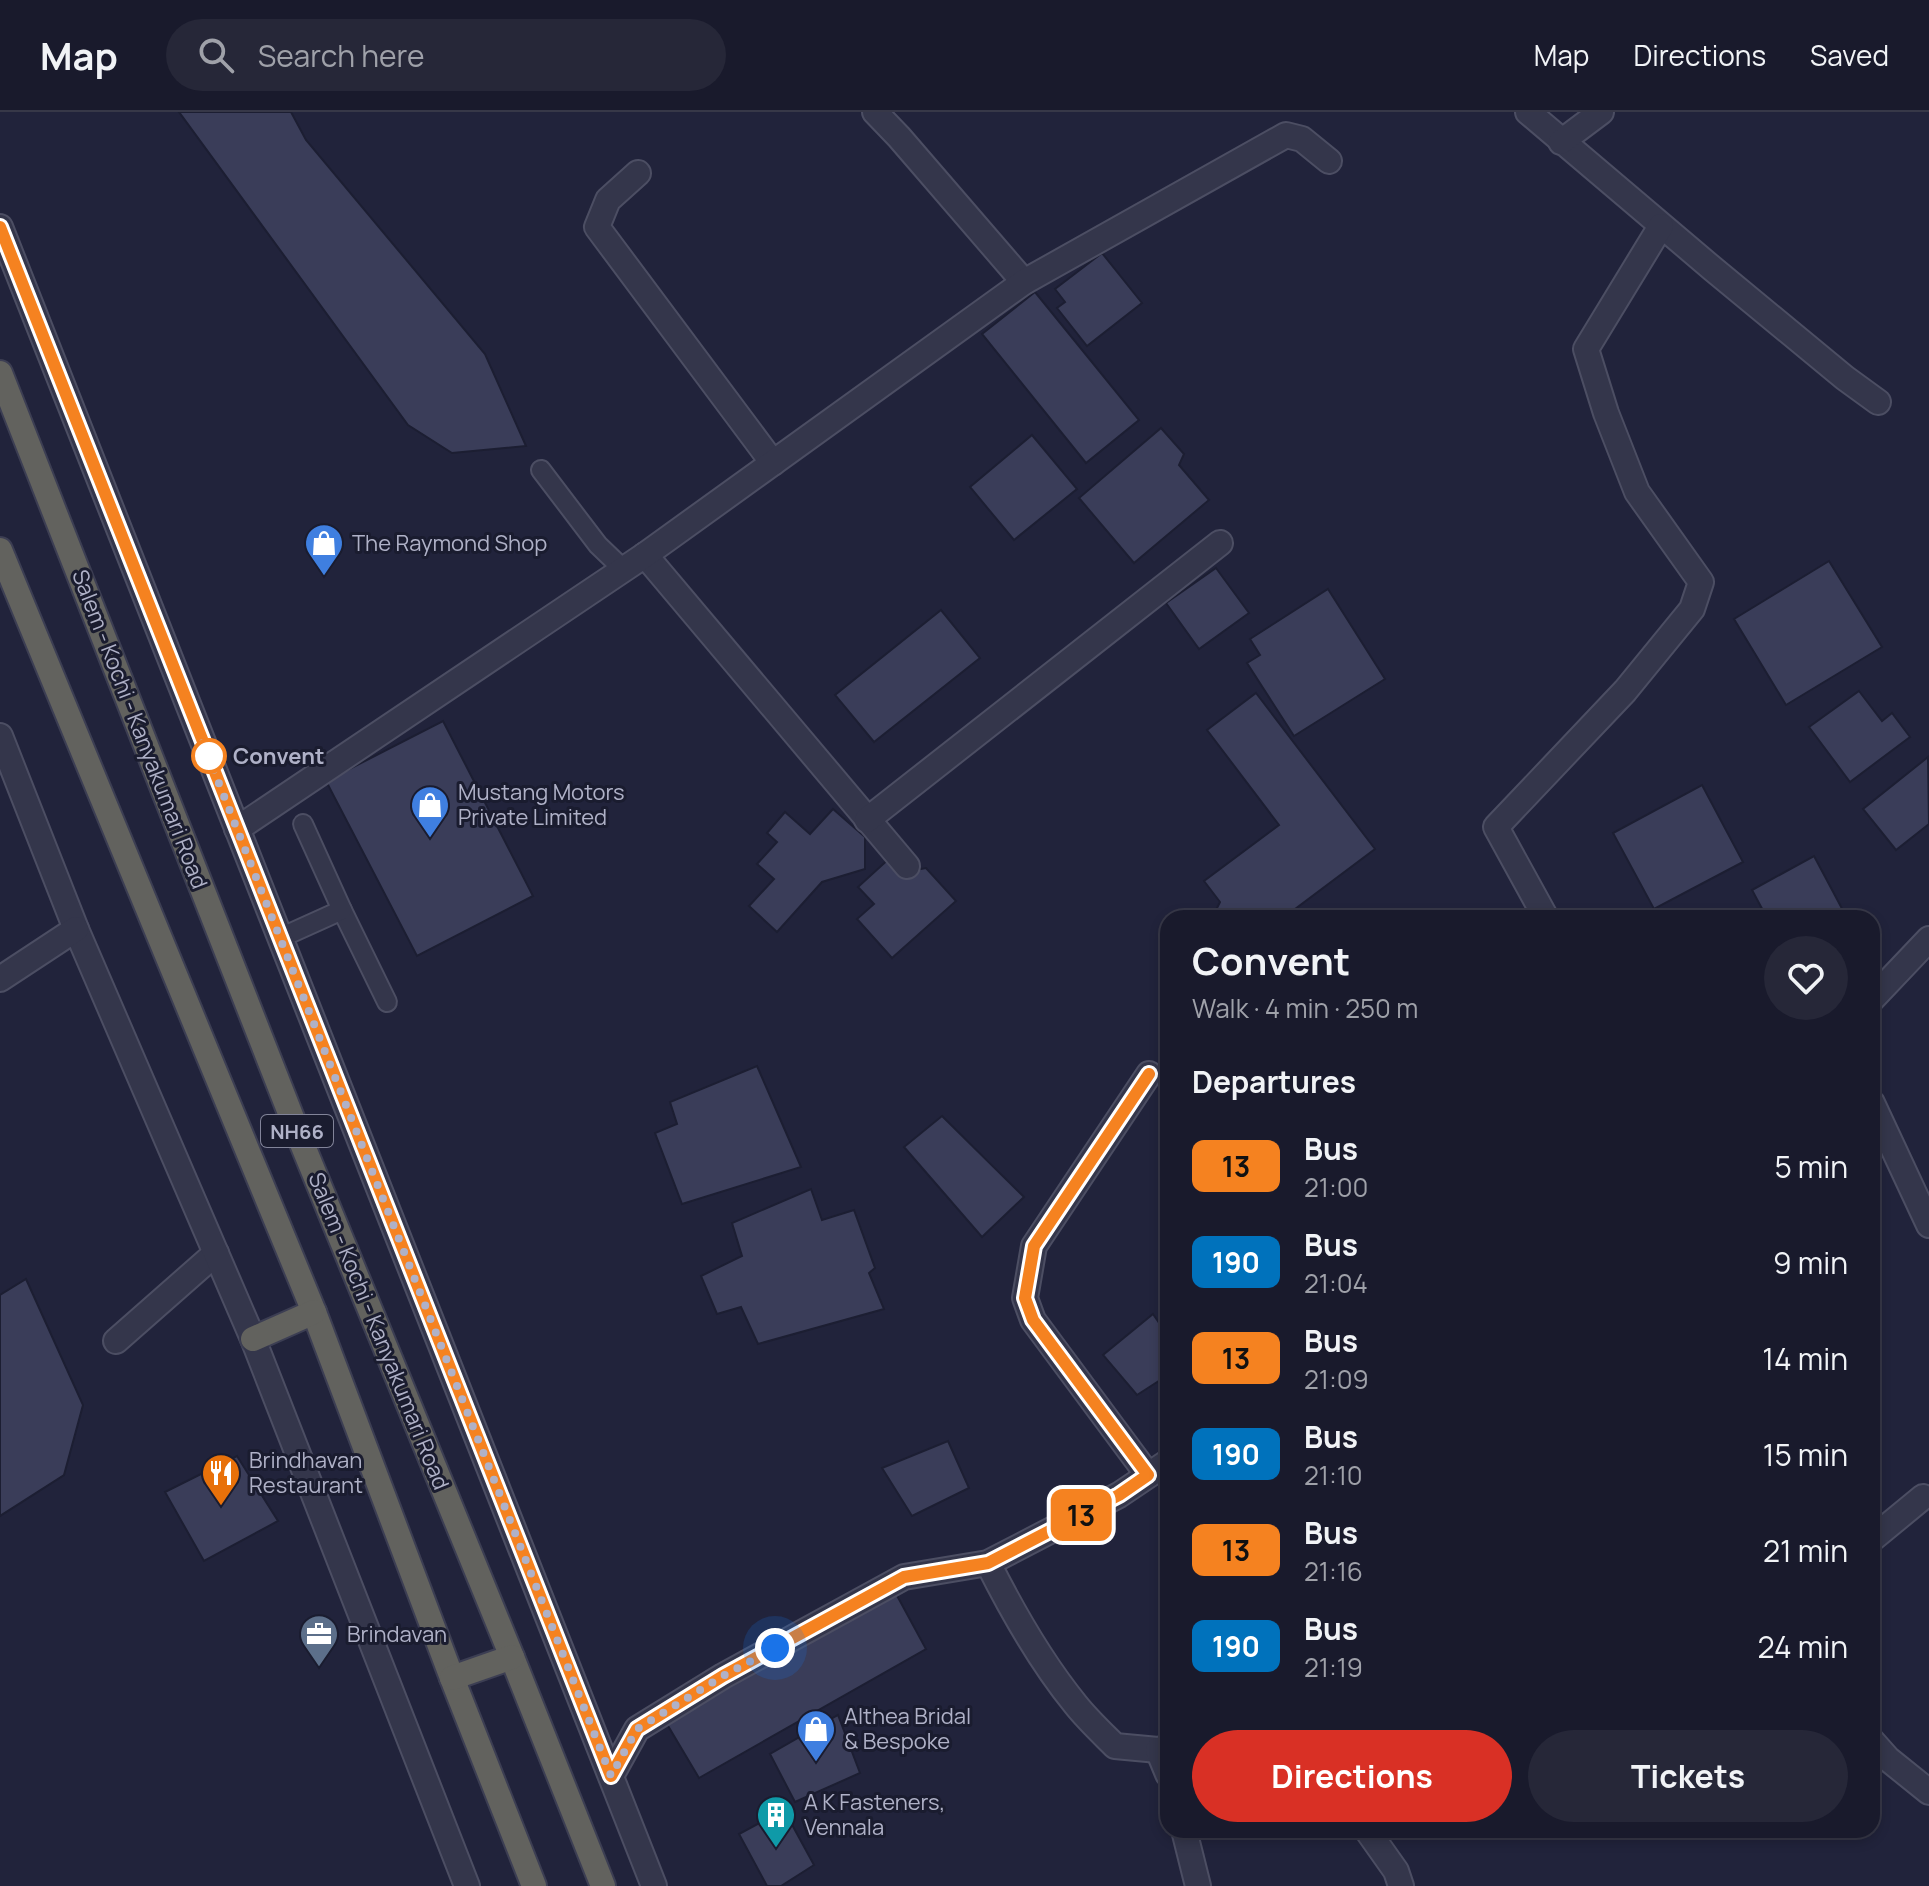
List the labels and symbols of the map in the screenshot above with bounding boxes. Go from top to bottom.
shop icon: The Raymond Shop [303,522,345,577]
place label: The Raymond Shop [352,528,547,558]
street label: Salem - Kochi - Kanyakumari Road [65,565,215,893]
marker: Convent [192,739,226,773]
place label: Convent [233,741,325,771]
place label: Mustang Motors Private Limited [458,777,625,832]
shop icon: Mustang Motors Private Limited [409,784,451,839]
road number: NH66 [261,1115,333,1147]
street label: Salem - Kochi - Kanyakumari Road [301,1168,457,1494]
place label: Brindhavan Restaurant [249,1445,363,1500]
restaurant icon: Brindhavan Restaurant [200,1452,242,1507]
line badge: 13 [1045,1489,1117,1541]
office icon: Brindavan [298,1613,340,1668]
place label: Brindavan [347,1619,447,1649]
your location [755,1628,795,1668]
place label: Althea Bridal & Bespoke [844,1701,971,1756]
shop icon: Althea Bridal & Bespoke [795,1708,837,1763]
place label: A K Fasteners, Vennala [804,1787,945,1842]
building icon: A K Fasteners, Vennala [755,1794,797,1849]

